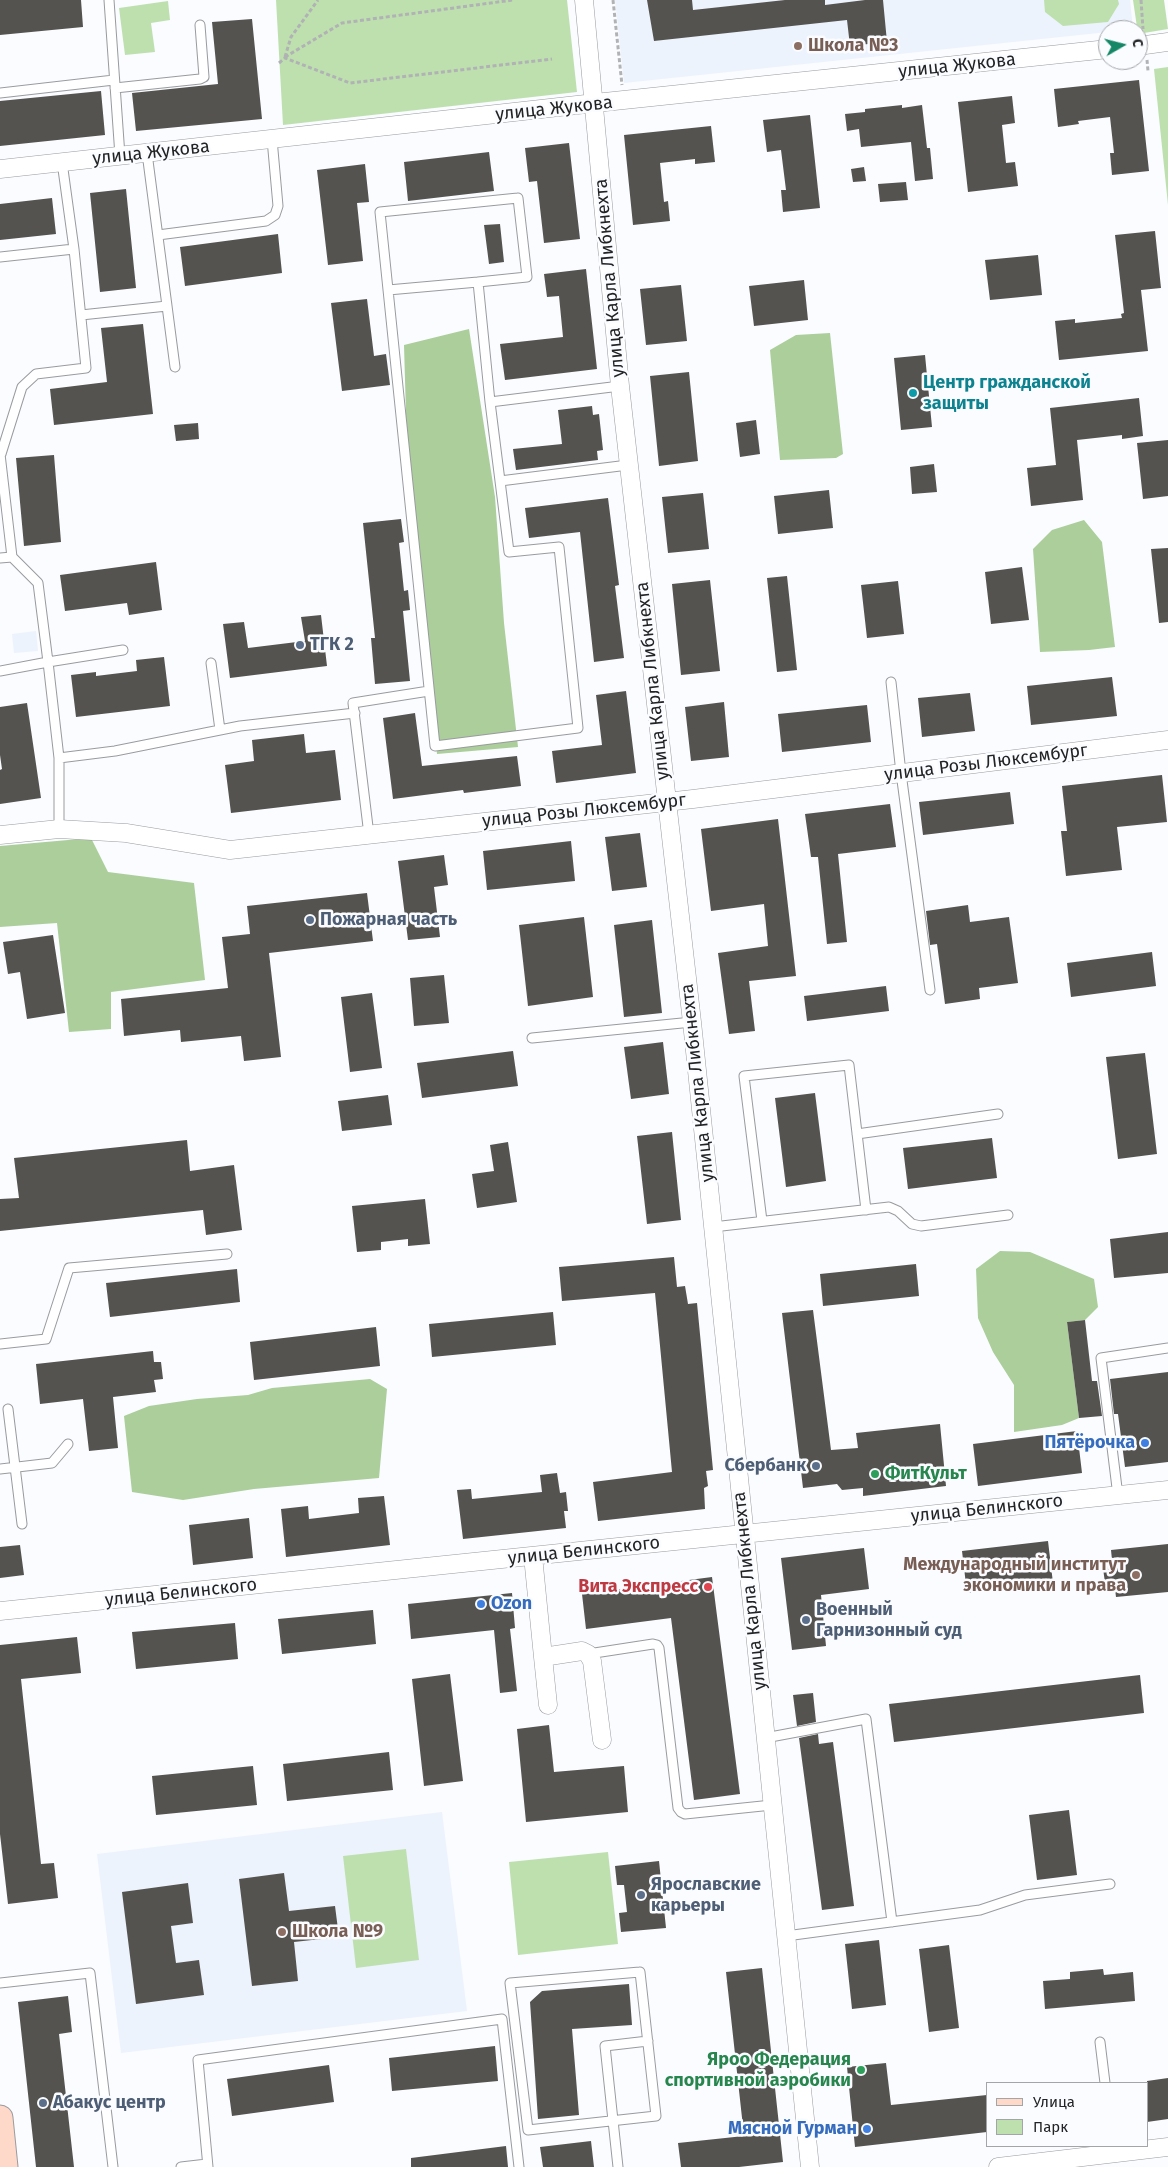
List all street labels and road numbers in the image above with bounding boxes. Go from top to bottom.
street label: улица Жукова [897,49,1017,83]
street label: улица Жукова [494,92,614,126]
street label: улица Жукова [91,136,211,170]
street label: улица Карла Либкнехта [591,178,629,378]
street label: улица Карла Либкнехта [632,581,674,781]
street label: улица Розы Люксембург [883,740,1089,786]
street label: улица Розы Люксембург [481,790,687,832]
street label: улица Карла Либкнехта [677,983,719,1183]
street label: улица Белинского [910,1490,1064,1528]
street label: улица Карла Либкнехта [729,1491,771,1691]
street label: улица Белинского [507,1532,661,1570]
street label: улица Белинского [104,1574,258,1612]

